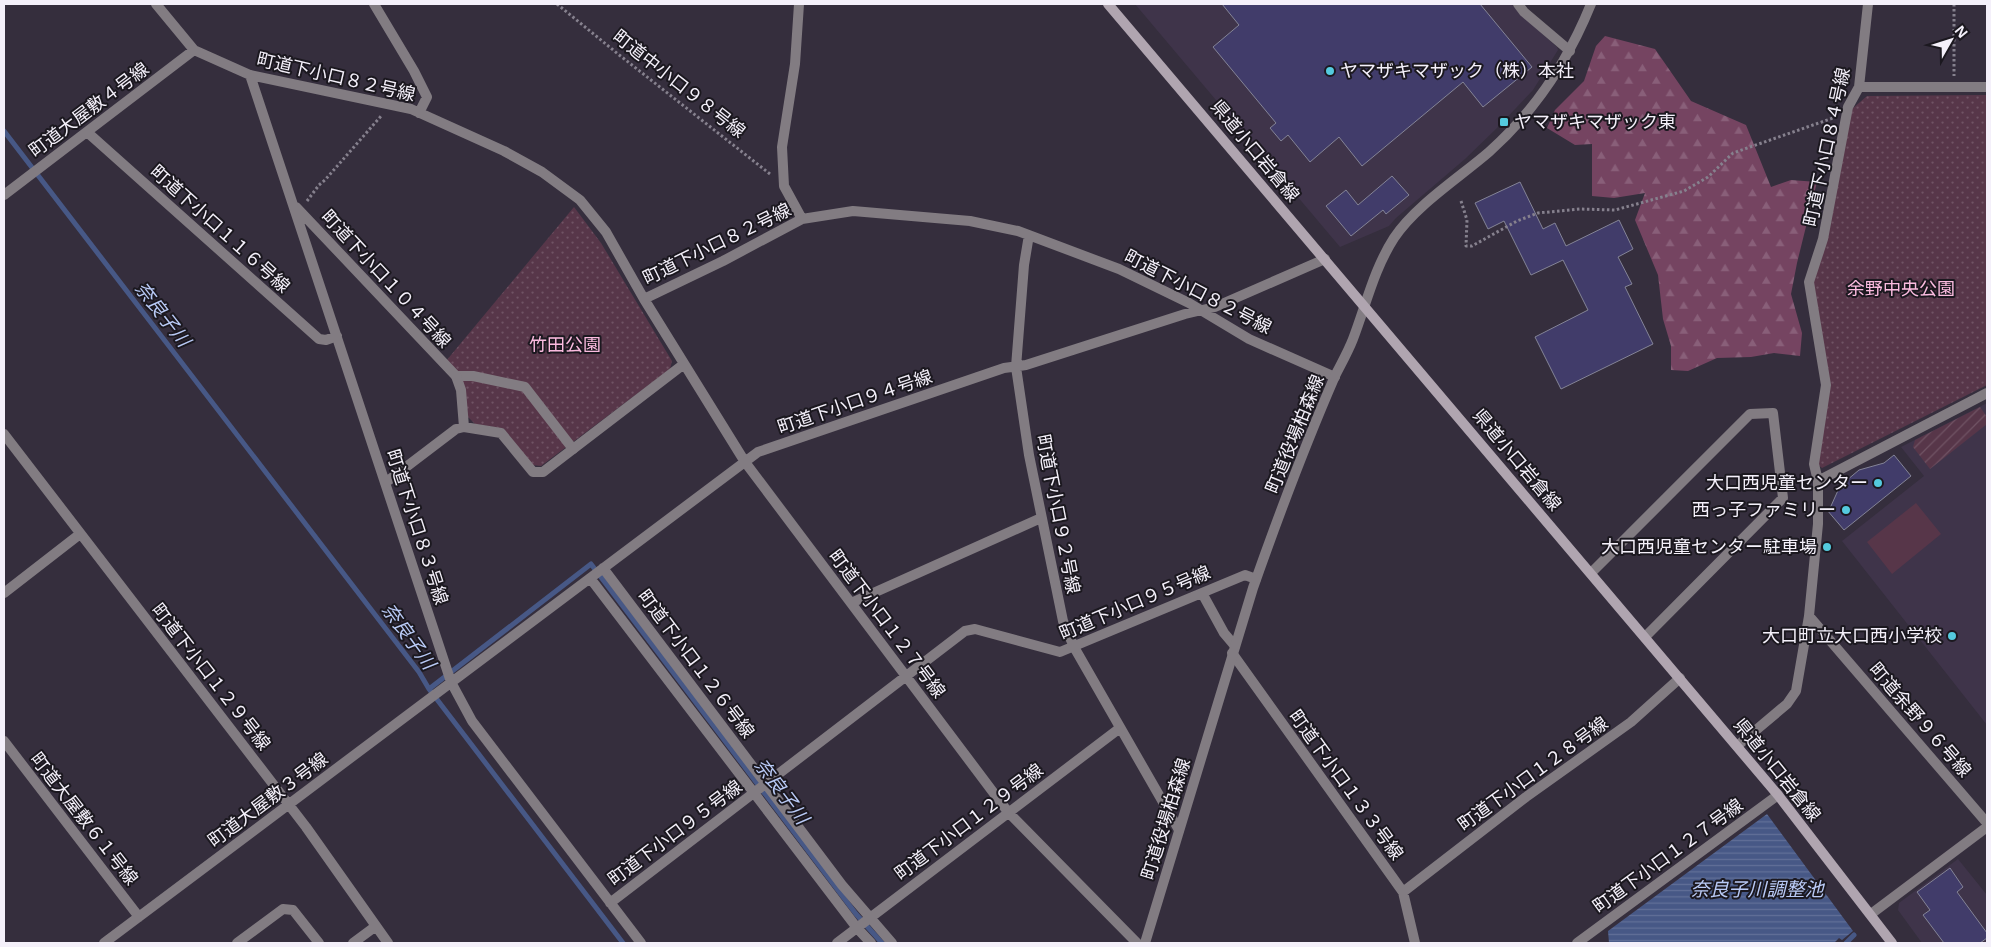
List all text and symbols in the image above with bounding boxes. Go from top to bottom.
north arrow [1926,15,1976,65]
text: N [1951,21,1972,42]
street label: 町道中小口９８号線 [608,24,751,143]
street label: 町道下小口８２号線 [255,46,418,106]
street label: 町道大屋敷４号線 [24,56,153,162]
place label: ヤマザキマザック（株）本社 [1340,58,1574,82]
marker: ヤマザキマザック（株）本社 [1324,65,1336,77]
street label: 町道下小口８４号線 [1797,65,1855,229]
street label: 県道小口岩倉線 [1206,94,1305,206]
place label: ヤマザキマザック東 [1514,109,1676,133]
marker: ヤマザキマザック東 [1498,116,1510,128]
street label: 町道下小口１１６号線 [146,159,296,297]
street label: 町道下小口８２号線 [638,197,795,289]
street label: 町道下小口１０４号線 [317,204,457,352]
street label: 町道下小口８２号線 [1121,244,1276,339]
water label: 奈良子川 [129,276,198,354]
park label: 余野中央公園 [1847,276,1955,300]
park label: 竹田公園 [529,332,601,356]
street label: 町道下小口９４号線 [774,363,935,439]
street label: 町道役場柏森線 [1259,371,1329,497]
street label: 県道小口岩倉線 [1468,403,1567,515]
street label: 町道下小口９２号線 [1032,432,1086,596]
street label: 町道下小口８３号線 [382,446,454,607]
place label: 大口西児童センター [1706,470,1868,494]
marker: 大口西児童センター [1872,477,1884,489]
place label: 西っ子ファミリー [1692,497,1836,521]
marker: 西っ子ファミリー [1840,504,1852,516]
place label: 大口西児童センター駐車場 [1601,534,1817,558]
marker: 大口西児童センター駐車場 [1821,541,1833,553]
street label: 町道下小口１２７号線 [824,544,952,702]
street label: 町道下小口９５号線 [1055,559,1214,645]
street label: 町道下小口１２６号線 [633,584,761,742]
street label: 町道下小口１２９号線 [147,598,277,755]
water label: 奈良子川 [376,598,443,676]
place label: 大口町立大口西小学校 [1762,623,1942,647]
marker: 大口町立大口西小学校 [1946,630,1958,642]
street label: 町道余野９６号線 [1864,657,1977,782]
street label: 町道下小口１３３号線 [1284,705,1409,864]
street label: 町道下小口１２８号線 [1453,711,1612,836]
street label: 県道小口岩倉線 [1729,713,1827,826]
street label: 町道大屋敷３号線 [203,746,332,852]
street label: 町道大屋敷６１号線 [25,747,144,890]
water label: 奈良子川 [749,753,816,831]
street label: 町道役場柏森線 [1135,755,1195,882]
street label: 町道下小口１２９号線 [889,757,1047,885]
street label: 町道下小口９５号線 [602,774,746,891]
street label: 町道下小口１２７号線 [1588,793,1747,918]
water label: 奈良子川調整池 [1690,876,1825,902]

